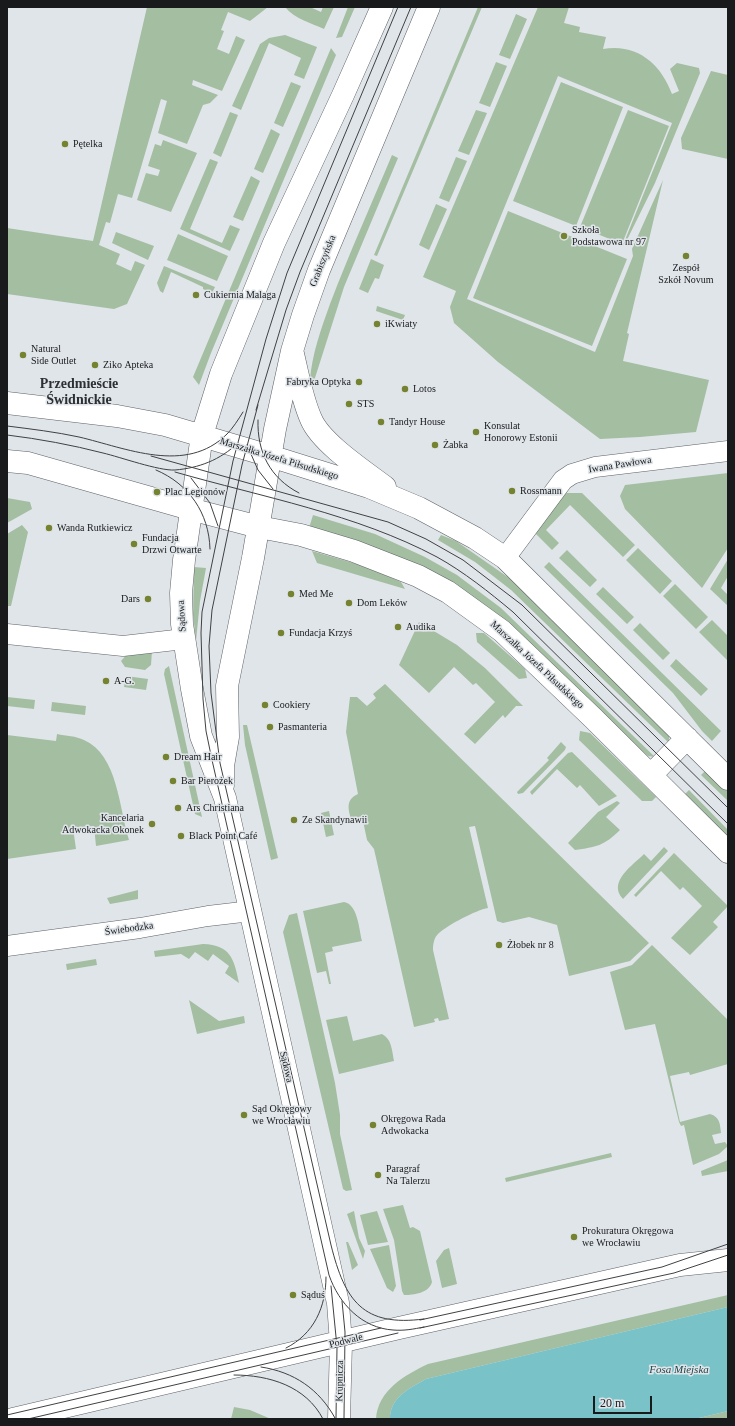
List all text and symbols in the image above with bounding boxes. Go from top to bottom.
place label: Pętelka [73,138,102,150]
marker: Pętelka [60,139,70,149]
place label: Szkoła Podstawowa nr 97 [572,224,646,248]
marker: Szkoła Podstawowa nr 97 [559,231,569,241]
street label: Grabiszyńska [307,234,339,288]
marker: Zespół Szkół Novum [681,251,691,261]
place label: Zespół Szkół Novum [658,262,714,286]
place label: Cukiernia Malaga [204,289,276,301]
marker: Cukiernia Malaga [191,290,201,300]
place label: iKwiaty [385,318,417,330]
marker: iKwiaty [372,319,382,329]
place label: Natural Side Outlet [31,343,76,366]
marker: Natural Side Outlet [18,350,28,360]
place label: Ziko Apteka [103,359,153,371]
marker: Ziko Apteka [90,360,100,370]
district label: Przedmieście Świdnickie [40,376,118,408]
place label: Fabryka Optyka [286,376,351,388]
marker: Fabryka Optyka [354,377,364,387]
place label: Lotos [413,383,436,395]
marker: Lotos [400,384,410,394]
place label: STS [357,398,374,410]
marker: STS [344,399,354,409]
place label: Tandyr House [389,416,445,428]
marker: Tandyr House [376,417,386,427]
place label: Konsulat Honorowy Estonii [484,420,558,444]
marker: Konsulat Honorowy Estonii [471,427,481,437]
street label: Marszałka Józefa Piłsudskiego [218,435,340,483]
place label: Żabka [443,439,468,451]
marker: Żabka [430,440,440,450]
street label: Iwana Pawłowa [588,454,652,476]
place label: Rossmann [520,485,562,497]
place label: Plac Legionów [165,486,225,498]
marker: Rossmann [507,486,517,496]
marker: Plac Legionów [152,487,162,497]
place label: Wanda Rutkiewicz [57,522,133,534]
marker: Wanda Rutkiewicz [44,523,54,533]
place label: Fundacja Drzwi Otwarte [142,532,202,556]
marker: Fundacja Drzwi Otwarte [129,539,139,549]
place label: Med Me [299,588,333,600]
marker: Med Me [286,589,296,599]
place label: Dars [121,593,140,605]
marker: Dars [143,594,153,604]
place label: Dom Leków [357,597,407,609]
marker: Dom Leków [344,598,354,608]
street label: Sądowa [175,600,189,632]
street label: Marszałka Józefa Piłsudskiego [488,619,586,711]
place label: Audika [406,621,435,633]
marker: Audika [393,622,403,632]
place label: Fundacja Krzyś [289,627,352,639]
marker: Fundacja Krzyś [276,628,286,638]
place label: A-G. [114,675,134,687]
marker: A-G. [101,676,111,686]
place label: Cookiery [273,699,310,711]
marker: Cookiery [260,700,270,710]
place label: Pasmanteria [278,721,327,733]
marker: Pasmanteria [265,722,275,732]
place label: Dream Hair [174,751,221,763]
marker: Dream Hair [161,752,171,762]
place label: Bar Pierożek [181,775,233,787]
marker: Bar Pierożek [168,776,178,786]
place label: Ars Christiana [186,802,244,814]
marker: Ars Christiana [173,803,183,813]
place label: Kancelaria Adwokacka Okonek [62,812,144,836]
place label: Ze Skandynawii [302,814,367,826]
marker: Ze Skandynawii [289,815,299,825]
marker: Kancelaria Adwokacka Okonek [147,819,157,829]
place label: Black Point Café [189,830,257,842]
marker: Black Point Café [176,831,186,841]
street label: Świebodzka [104,920,154,938]
place label: Żłobek nr 8 [507,939,554,951]
marker: Żłobek nr 8 [494,940,504,950]
street label: Sądowa [277,1050,295,1084]
place label: Sąd Okręgowy we Wrocławiu [252,1103,312,1126]
marker: Sąd Okręgowy we Wrocławiu [239,1110,249,1120]
place label: Okręgowa Rada Adwokacka [381,1113,446,1136]
marker: Okręgowa Rada Adwokacka [368,1120,378,1130]
place label: Paragraf Na Talerzu [386,1163,430,1186]
marker: Paragraf Na Talerzu [373,1170,383,1180]
place label: Prokuratura Okręgowa we Wrocławiu [582,1225,673,1248]
marker: Prokuratura Okręgowa we Wrocławiu [569,1232,579,1242]
place label: Sąduś [301,1289,325,1301]
marker: Sąduś [288,1290,298,1300]
street label: Podwale [328,1331,364,1351]
street label: Krupnicza [334,1360,346,1402]
water label: Fosa Miejska [649,1363,709,1377]
scale bar [595,1388,654,1414]
text: 20 m [600,1396,624,1410]

